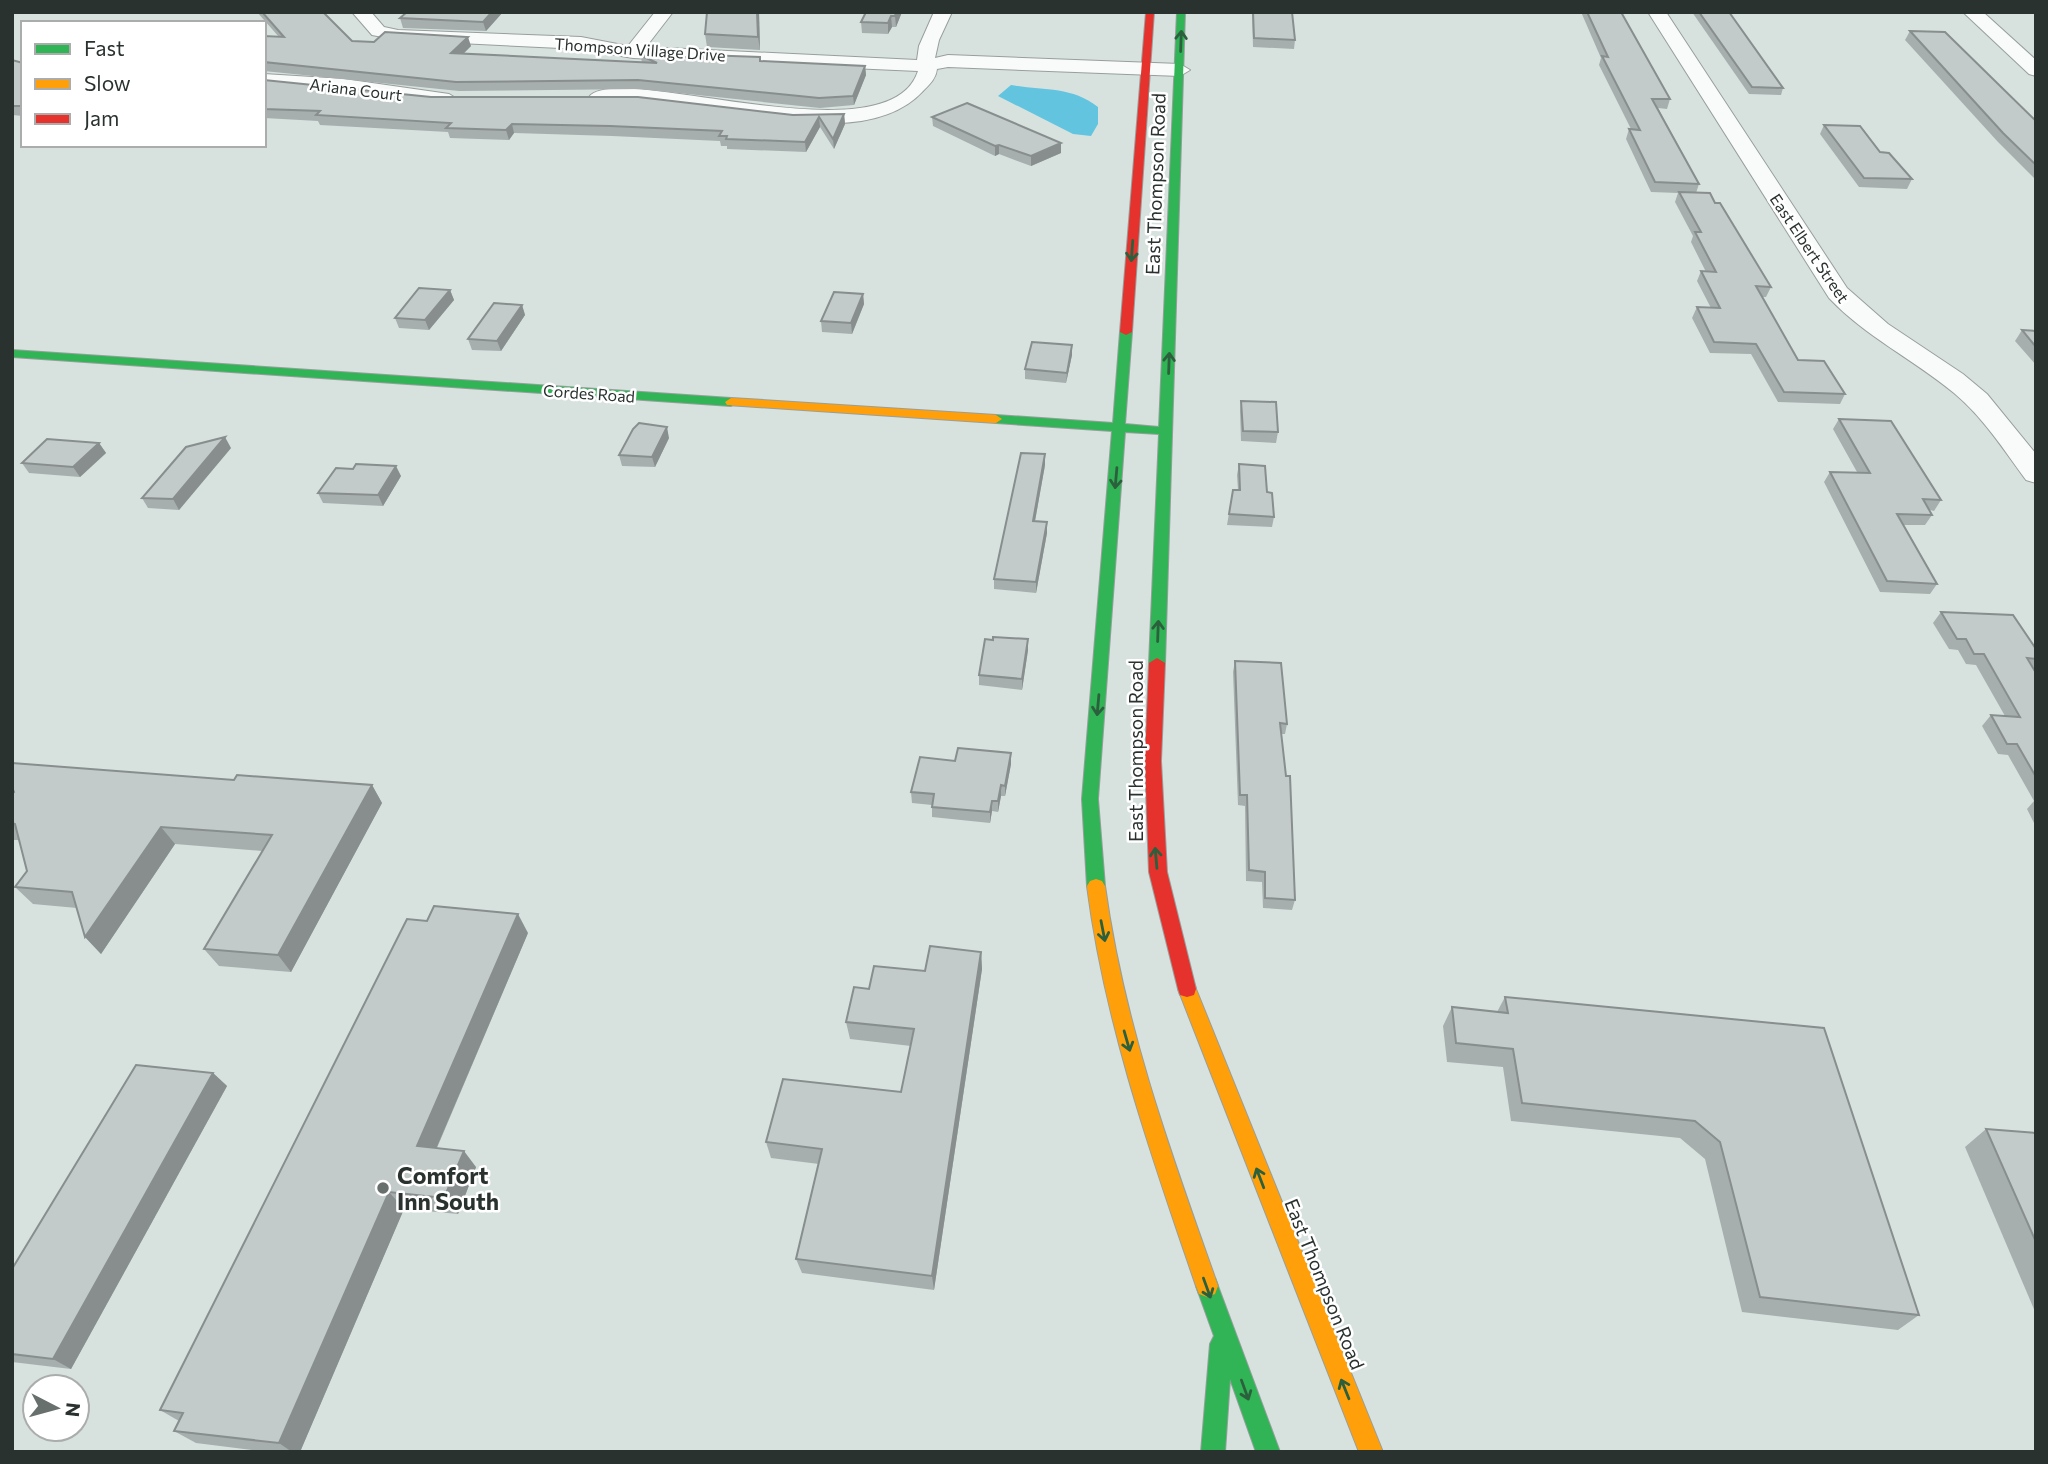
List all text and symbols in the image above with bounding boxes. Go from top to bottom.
legend [21,21,266,147]
one-way arrow [1174,30,1187,53]
street label: Thompson Village Drive [554,34,726,64]
text: Fast [84,35,125,60]
text: Slow [84,70,131,95]
street label: Ariana Court [309,74,404,104]
street label: East Thompson Road [1140,93,1170,275]
text: Jam [84,105,119,130]
street label: East Elbert Street [1766,190,1854,306]
one-way arrow [1125,240,1138,262]
one-way arrow [1163,352,1176,375]
street label: Cordes Road [542,380,636,406]
one-way arrow [1109,466,1122,489]
one-way arrow [1152,620,1165,643]
street label: East Thompson Road [1124,660,1147,842]
one-way arrow [1091,693,1104,716]
one-way arrow [1149,847,1162,870]
one-way arrow [1096,919,1110,942]
one-way arrow [1122,1029,1135,1051]
place label: Comfort Inn South [397,1161,499,1215]
one-way arrow [1252,1167,1265,1189]
marker: Comfort Inn South [375,1180,391,1196]
street label: East Thompson Road [1280,1195,1370,1373]
one-way arrow [1202,1276,1214,1298]
north arrow [21,1373,91,1443]
one-way arrow [1239,1378,1252,1400]
one-way arrow [1337,1378,1350,1400]
text: N [61,1402,86,1418]

